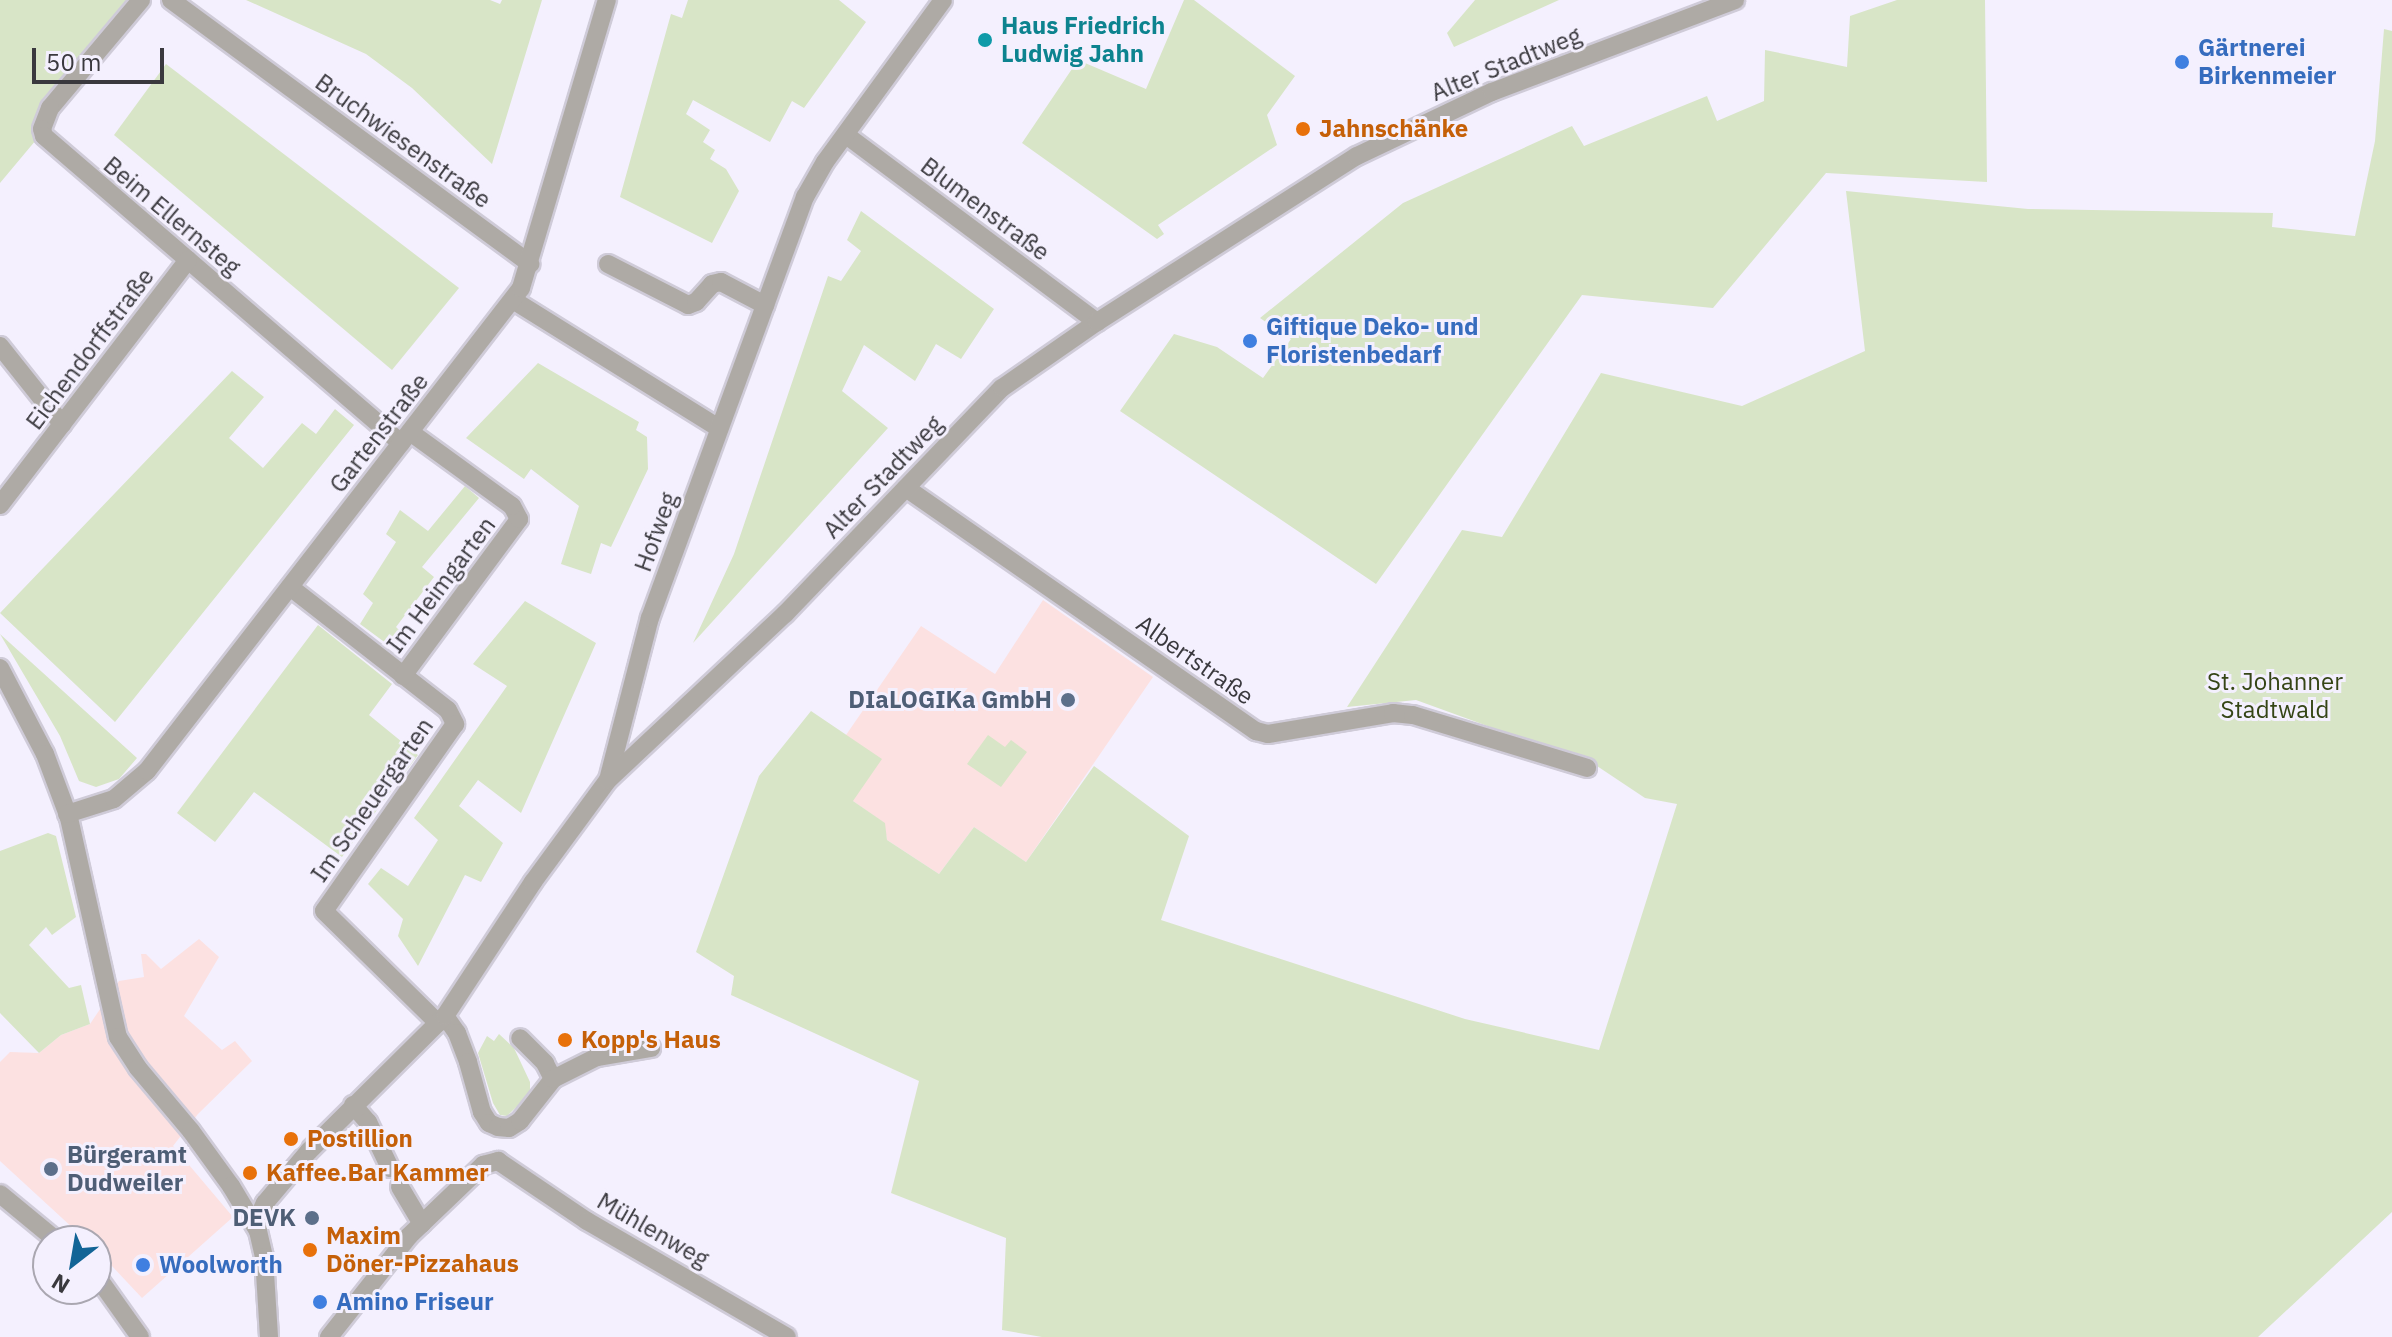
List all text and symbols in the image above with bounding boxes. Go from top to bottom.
place label: Haus Friedrich Ludwig Jahn [1001,12,1165,68]
street label: Alter Stadtweg [1427,21,1585,107]
marker: Haus Friedrich Ludwig Jahn [976,31,994,49]
scale bar [36,32,168,82]
place label: Gärtnerei Birkenmeier [2198,34,2337,90]
text: 50 m [46,46,101,78]
marker: Gärtnerei Birkenmeier [2173,53,2191,71]
street label: Bruchwiesenstraße [310,68,496,214]
place label: Jahnschänke [1319,115,1468,143]
marker: Jahnschänke [1294,120,1312,138]
street label: Beim Ellernsteg [98,150,246,282]
street label: Blumenstraße [915,151,1055,267]
street label: Eichendorffstraße [20,263,160,435]
place label: Giftique Deko- und Floristenbedarf [1266,313,1479,369]
marker: Giftique Deko- und Floristenbedarf [1241,332,1259,350]
street label: Gartenstraße [323,368,435,498]
street label: Alter Stadtweg [817,410,949,544]
street label: Hofweg [628,488,684,576]
street label: Im Heimgarten [381,511,501,659]
street label: Albertstraße [1131,609,1259,711]
park label: St. Johanner Stadtwald [2207,668,2343,724]
place label: DIaLOGIKa GmbH [848,686,1052,714]
marker: DIaLOGIKa GmbH [1059,691,1077,709]
street label: Im Scheuergarten [305,712,439,888]
place label: Kopp's Haus [581,1026,721,1054]
marker: Kopp's Haus [556,1031,574,1049]
place label: Postillion [307,1125,413,1153]
marker: Postillion [282,1130,300,1148]
place label: Bürgeramt Dudweiler [67,1141,187,1197]
place label: Kaffee.Bar Kammer [266,1159,489,1187]
marker: Bürgeramt Dudweiler [42,1160,60,1178]
marker: Kaffee.Bar Kammer [241,1164,259,1182]
street label: Mühlenweg [592,1186,714,1274]
place label: DEVK [232,1204,296,1232]
marker: DEVK [303,1209,321,1227]
place label: Maxim Döner-Pizzahaus [326,1222,519,1278]
north arrow [32,1225,112,1305]
marker: Maxim Döner-Pizzahaus [301,1241,319,1259]
place label: Woolworth [159,1251,283,1279]
marker: Woolworth [134,1256,152,1274]
text: N [46,1268,75,1301]
place label: Amino Friseur [336,1288,494,1316]
marker: Amino Friseur [311,1293,329,1311]

